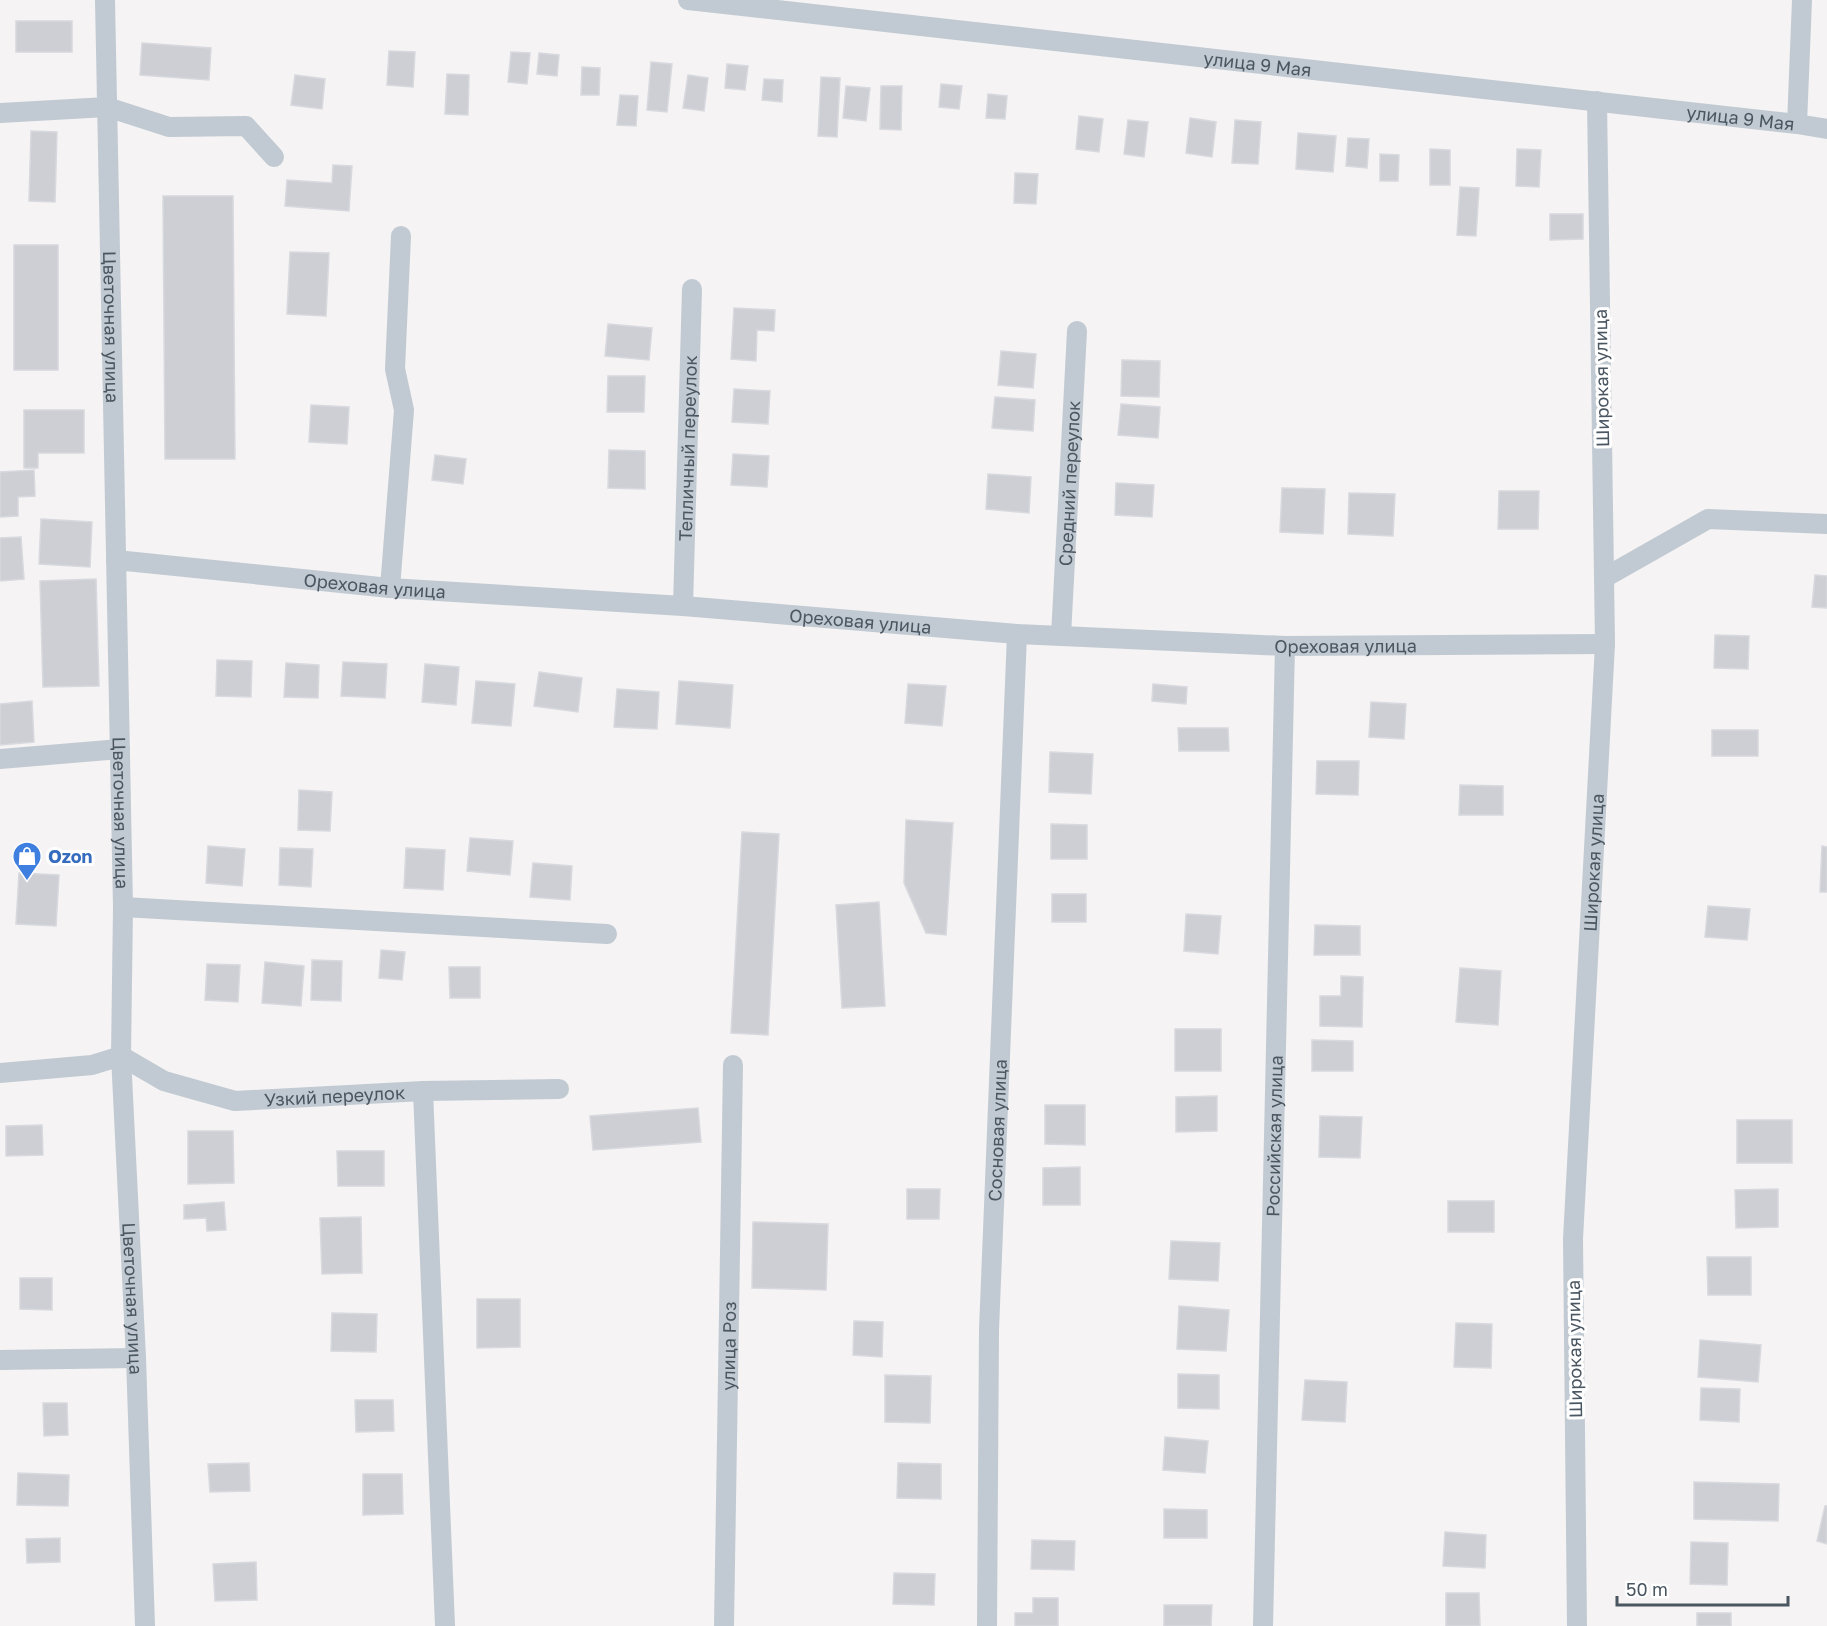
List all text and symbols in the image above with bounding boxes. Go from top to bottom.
street label: улица 9 Мая [1202,47,1313,81]
street label: улица 9 Мая [1685,101,1796,135]
street label: Цветочная улица [99,251,124,403]
street label: Широкая улица [1589,309,1613,447]
street label: Тепличный переулок [674,355,701,541]
street label: Средний переулок [1054,400,1084,567]
street label: Ореховая улица [303,568,447,602]
street label: Ореховая улица [788,604,932,638]
street label: Ореховая улица [1274,634,1417,657]
street label: Цветочная улица [109,736,134,889]
street label: Широкая улица [1579,793,1608,932]
shop icon: Ozon [11,840,43,882]
place label: Ozon [48,845,93,867]
street label: Российская улица [1261,1055,1287,1217]
street label: Сосновая улица [983,1059,1011,1202]
street label: Узкий переулок [264,1081,406,1110]
street label: Цветочная улица [118,1222,148,1375]
street label: Широкая улица [1562,1280,1586,1418]
street label: улица Роз [717,1301,740,1391]
scale bar [1617,1569,1788,1607]
text: 50 m [1626,1578,1668,1600]

